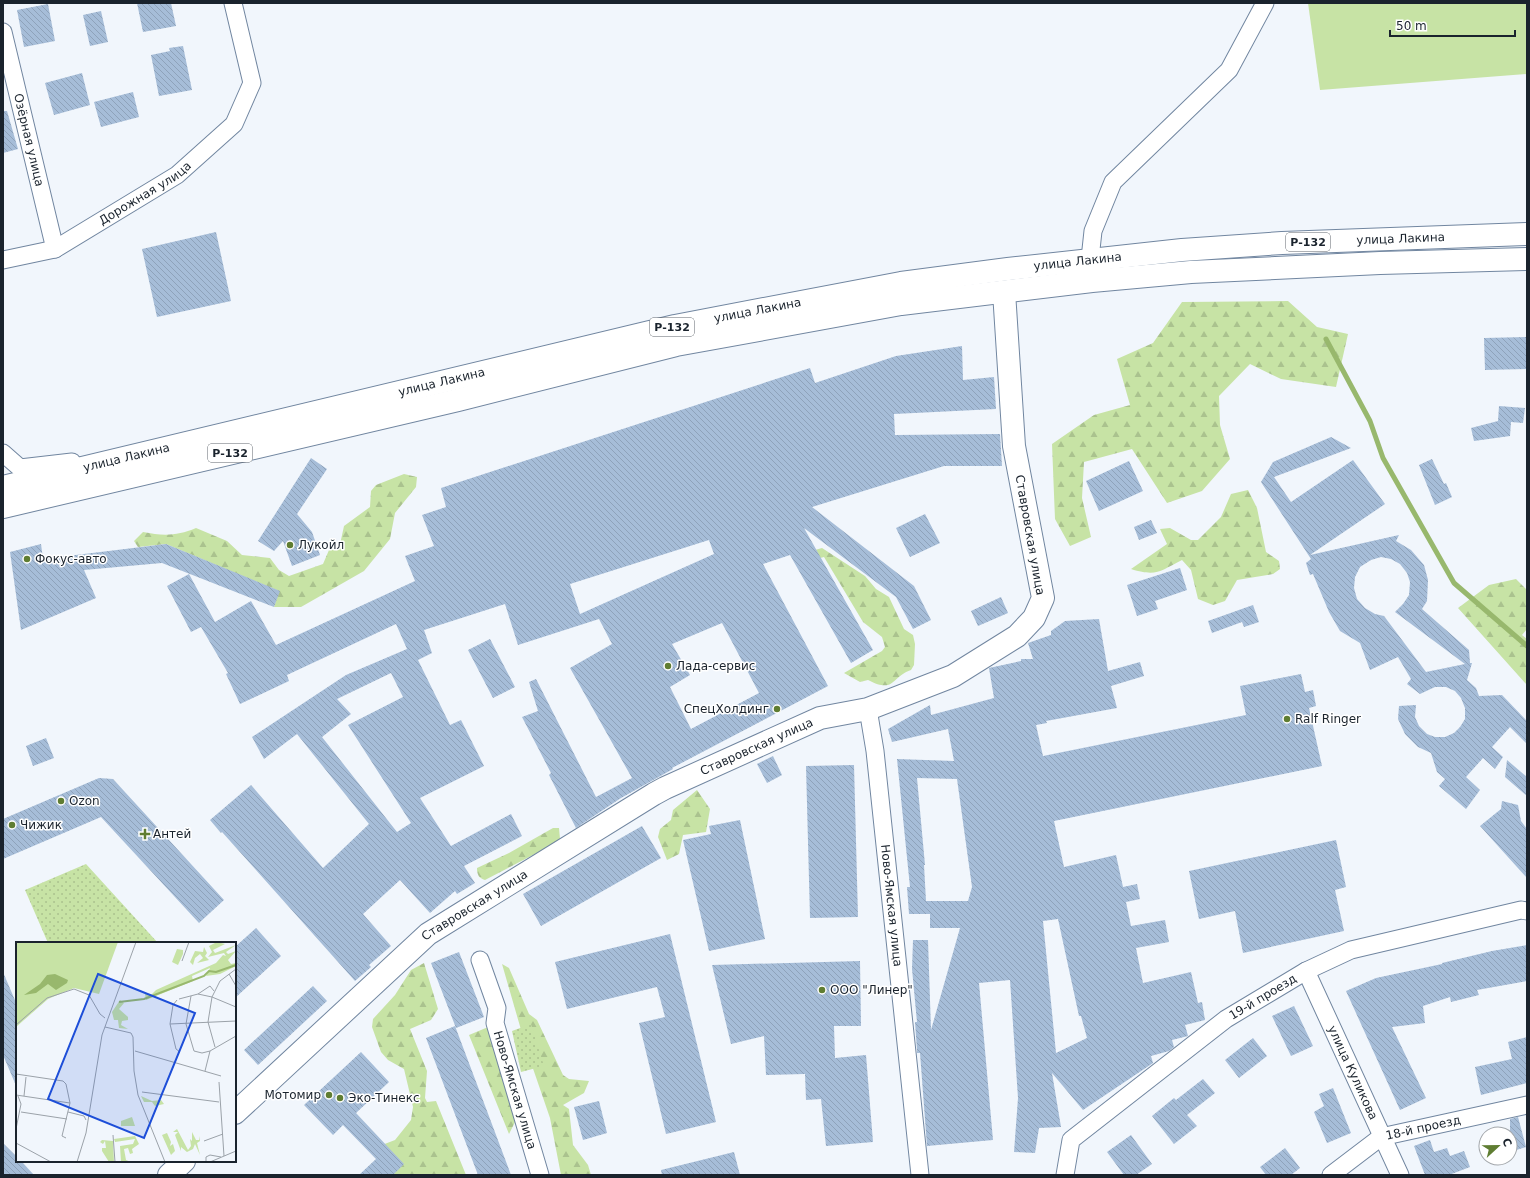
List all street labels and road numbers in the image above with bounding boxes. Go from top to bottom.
street label: Озёрная улица [11,92,47,188]
street label: Дорожная улица [96,159,194,228]
street label: улица Лакина [1356,230,1445,247]
road number: Р-132 [1286,233,1330,251]
street label: улица Лакина [1033,250,1122,273]
street label: улица Лакина [713,295,802,325]
road number: Р-132 [650,318,694,336]
street label: улица Лакина [397,365,486,399]
street label: улица Лакина [82,440,171,475]
road number: Р-132 [208,444,252,462]
street label: Ставровская улица [1013,474,1047,596]
street label: Ставровская улица [698,715,815,778]
street label: Ново-Ямская улица [878,844,905,967]
street label: Ставровская улица [419,867,530,943]
street label: 19-й проезд [1226,971,1299,1023]
street label: улица Куликова [1325,1023,1381,1122]
street label: Ново-Ямская улица [491,1029,539,1151]
street label: 18-й проезд [1384,1113,1462,1143]

